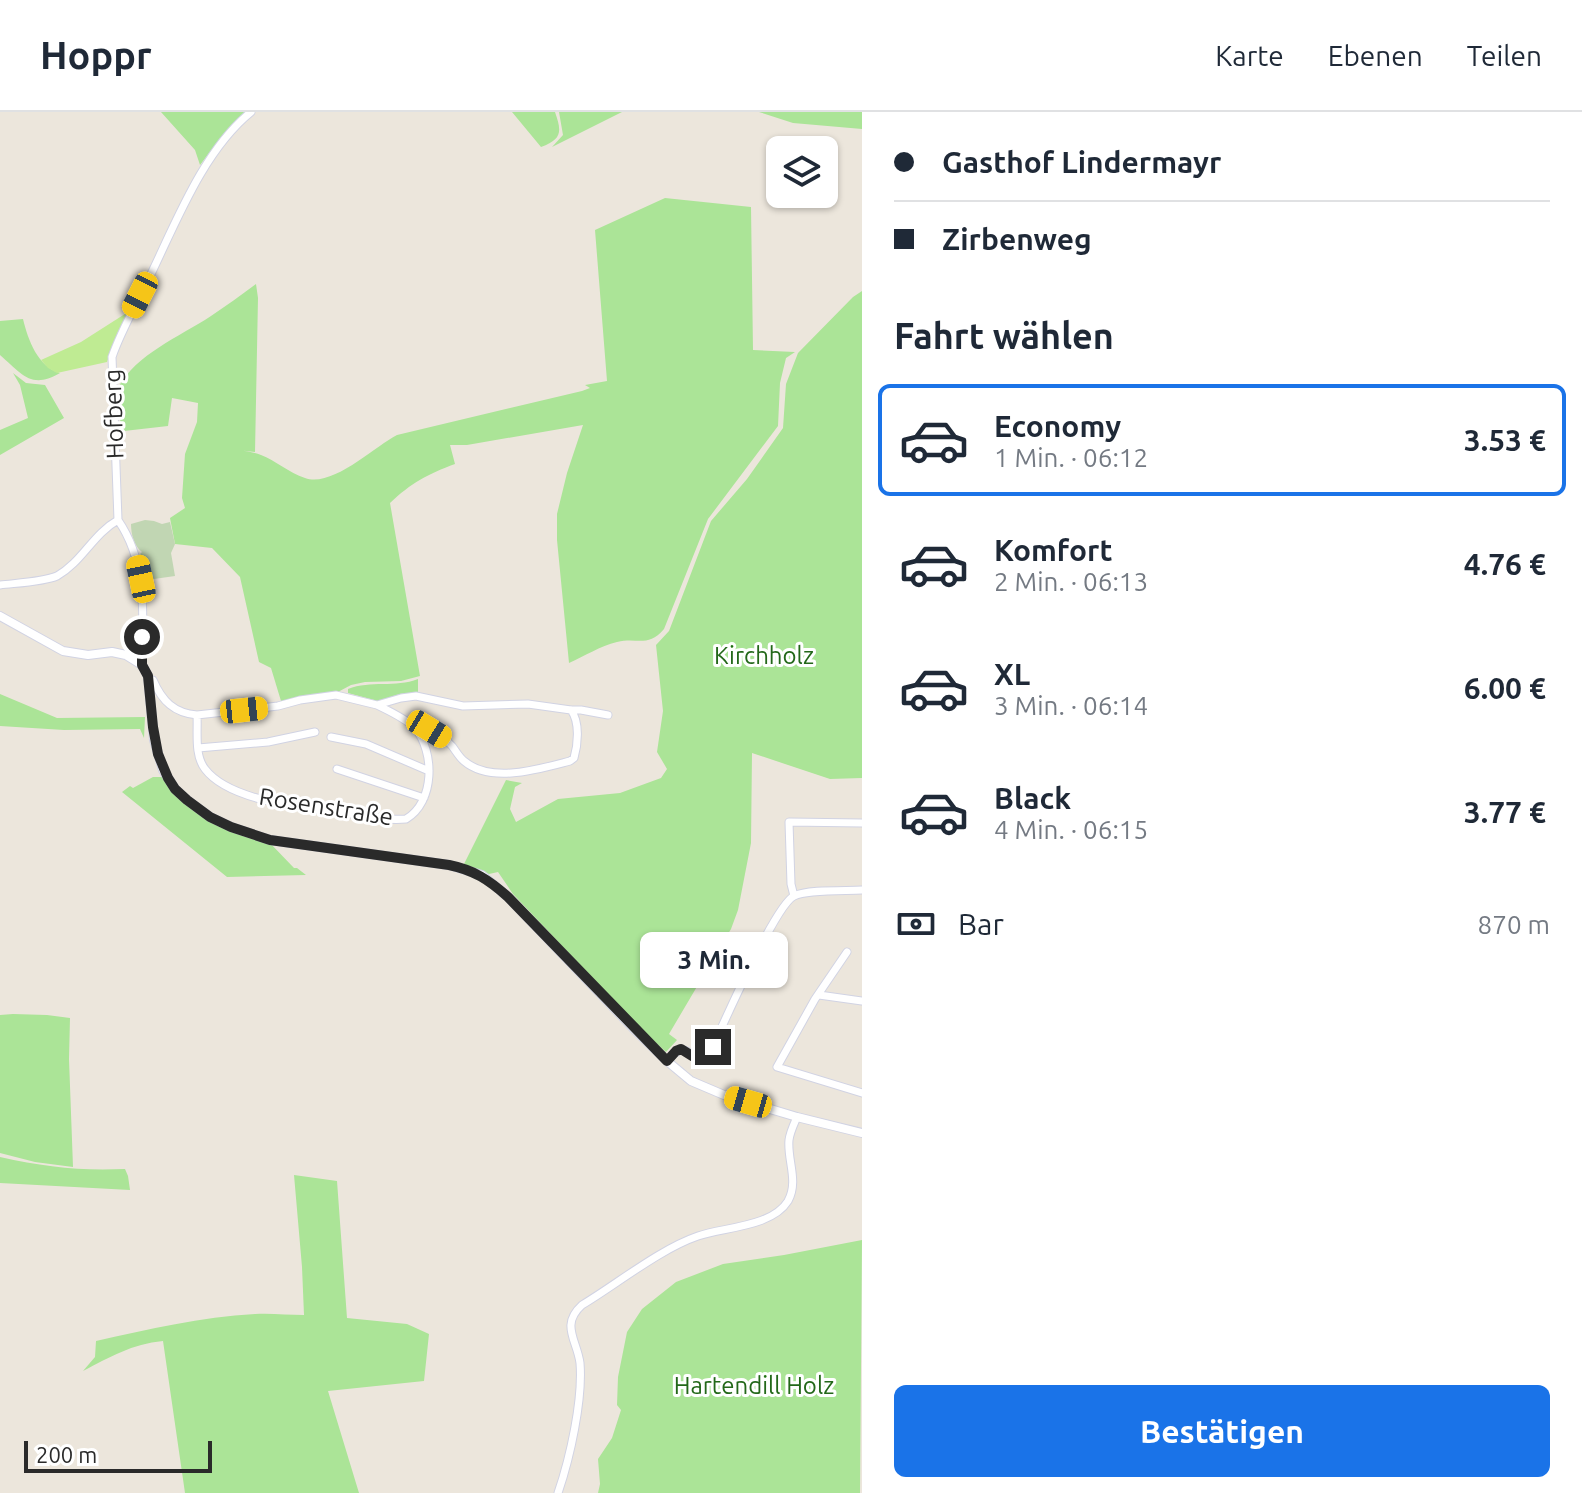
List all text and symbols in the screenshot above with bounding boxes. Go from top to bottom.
text: Hoppr [40,34,152,76]
text: Karte [1215,40,1284,71]
text: Ebenen [1328,40,1423,71]
text: Teilen [1467,40,1542,71]
map controls [766,136,838,208]
button: layers [766,136,838,208]
text: Gasthof Lindermayr [942,145,1221,179]
text: Zirbenweg [942,222,1092,256]
car [118,268,162,322]
text: Fahrt wählen [894,315,1114,356]
street label: Hofberg [98,369,129,460]
icon: car [898,404,970,476]
text: Economy [994,409,1121,443]
text: 3.53 € [1464,423,1546,457]
text: 1 Min. · 06:12 [994,443,1148,472]
icon: car [898,528,970,600]
text: Komfort [994,533,1112,567]
text: 4.76 € [1464,547,1546,581]
car [124,553,158,605]
text: 2 Min. · 06:13 [994,567,1148,596]
route start [124,619,160,655]
park label: Kirchholz [714,642,814,669]
icon: car [898,652,970,724]
text: XL [994,657,1030,691]
text: 6.00 € [1464,671,1546,705]
text: 3 Min. · 06:14 [994,691,1148,720]
car [219,696,269,724]
car [402,706,456,752]
icon: car [898,776,970,848]
text: Black [994,781,1071,815]
street label: Rosenstraße [257,783,395,830]
text: 3.77 € [1464,795,1546,829]
text: 4 Min. · 06:15 [994,815,1148,844]
icon: cash [894,902,938,946]
text: Bar [958,907,1004,941]
text: 870 m [1478,910,1550,939]
callout: 3 Min. [639,931,787,987]
text: 3 Min. [678,945,750,974]
route end [695,1029,731,1065]
car [722,1084,774,1120]
park label: Hartendill Holz [674,1372,834,1399]
button: Bestätigen [894,1385,1550,1477]
scale bar [24,1437,212,1473]
text: 200 m [36,1442,97,1467]

